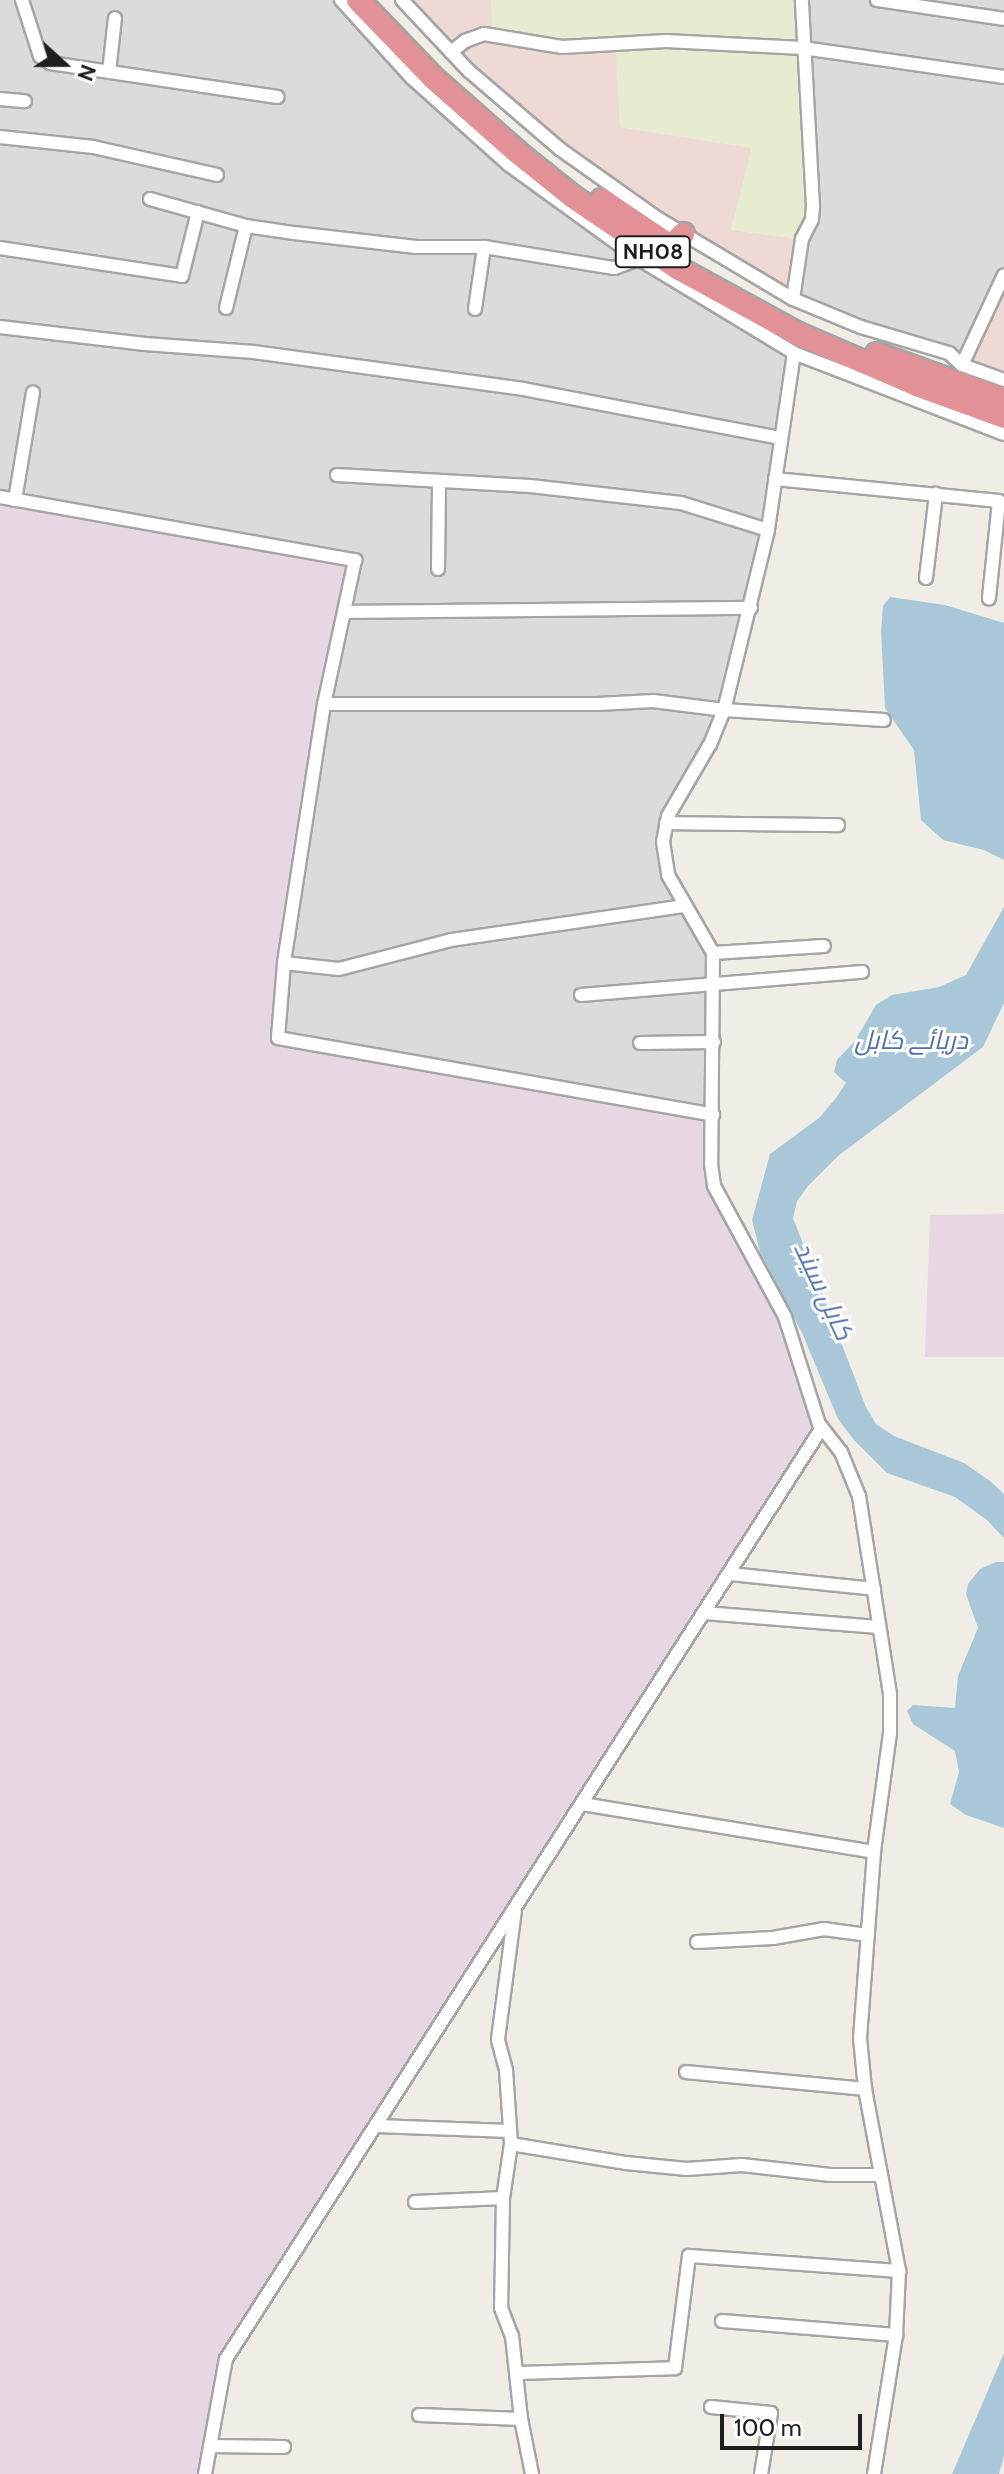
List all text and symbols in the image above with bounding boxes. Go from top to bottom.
north arrow [24,24,104,104]
text: N [71,61,102,85]
road number: NH08 [613,234,693,270]
water label: دریائے کابل [854,1025,968,1057]
water label: کابل سيند [787,1237,859,1345]
scale bar [724,2398,866,2448]
text: 100 m [734,2413,802,2442]

